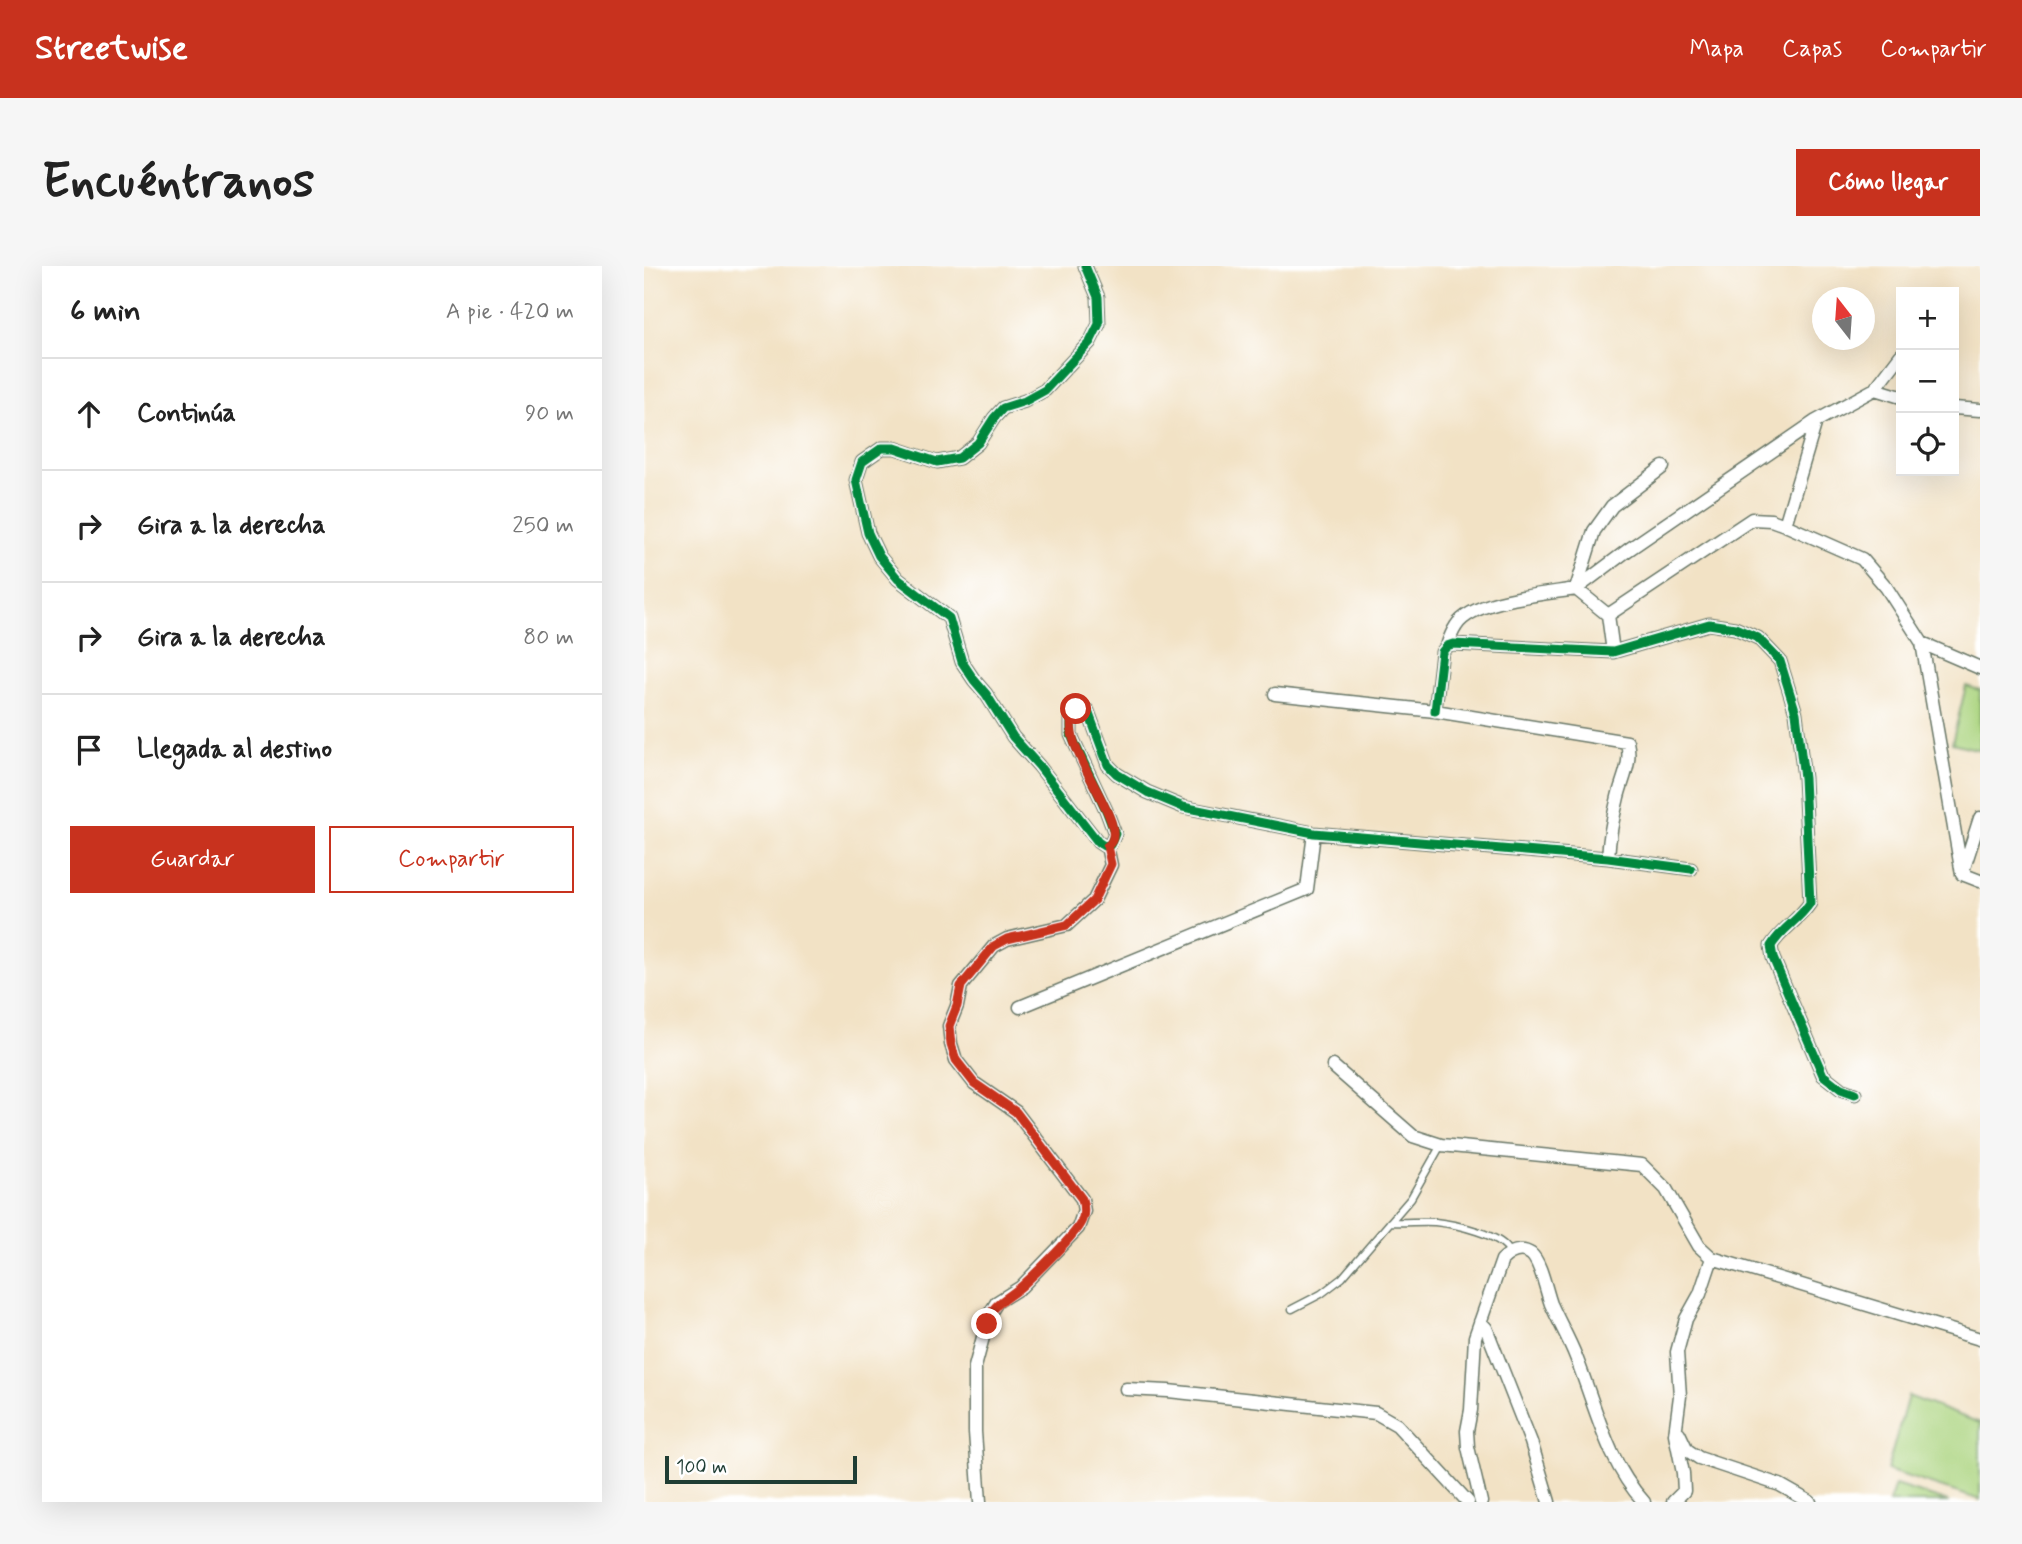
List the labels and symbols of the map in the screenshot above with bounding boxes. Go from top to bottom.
north arrow [1812,287,1875,350]
route start [1060,693,1091,724]
route end [971,1308,1002,1339]
scale bar [665,1453,858,1485]

